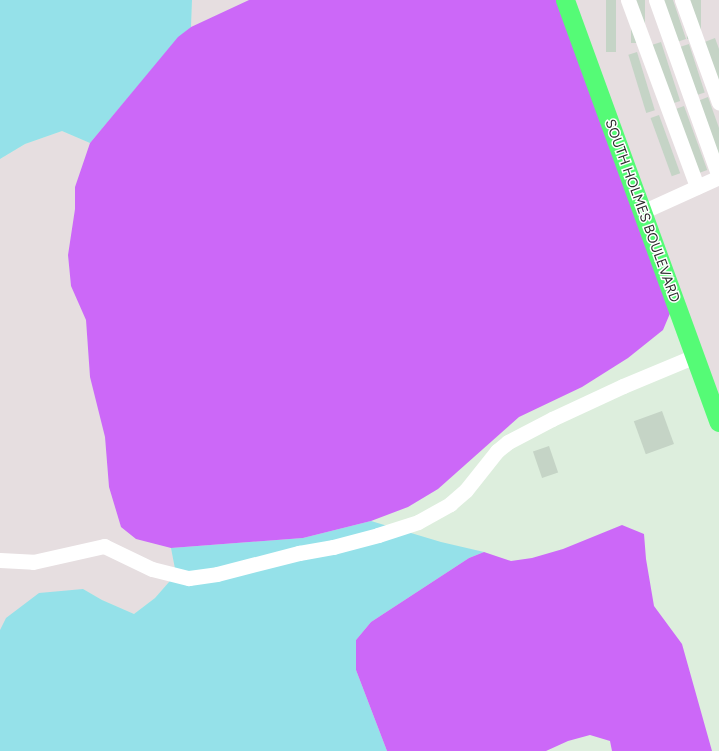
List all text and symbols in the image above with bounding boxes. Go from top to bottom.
street label: SOUTH HOLMES BOULEVARD [601,117,683,305]

